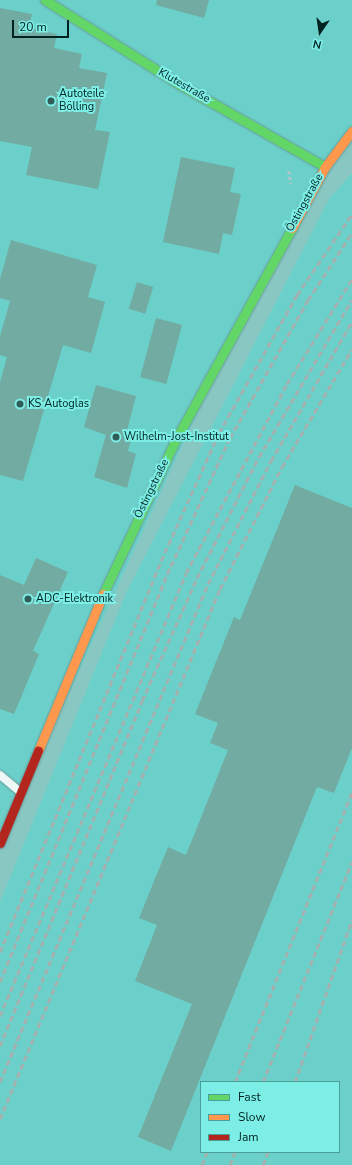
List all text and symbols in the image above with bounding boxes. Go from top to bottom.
scale bar [14,12,71,38]
north arrow [300,12,340,52]
text: 20 m [19,19,47,35]
text: N [311,36,323,52]
street label: Klutestraße [156,66,212,106]
place label: Autoteile Bölling [59,88,104,114]
marker: Autoteile Bölling [46,96,56,106]
street label: Östingstraße [284,172,326,234]
place label: KS Autoglas [28,397,89,411]
marker: KS Autoglas [15,399,25,409]
place label: Wilhelm-Jost-Institut [124,430,229,444]
marker: Wilhelm-Jost-Institut [111,432,121,442]
street label: Östingstraße [132,457,172,521]
place label: ADC-Elektronik [36,592,113,606]
marker: ADC-Elektronik [23,594,33,604]
legend [200,1081,340,1153]
text: Fast [238,1089,261,1105]
text: Slow [238,1109,266,1125]
text: Jam [238,1129,259,1145]

